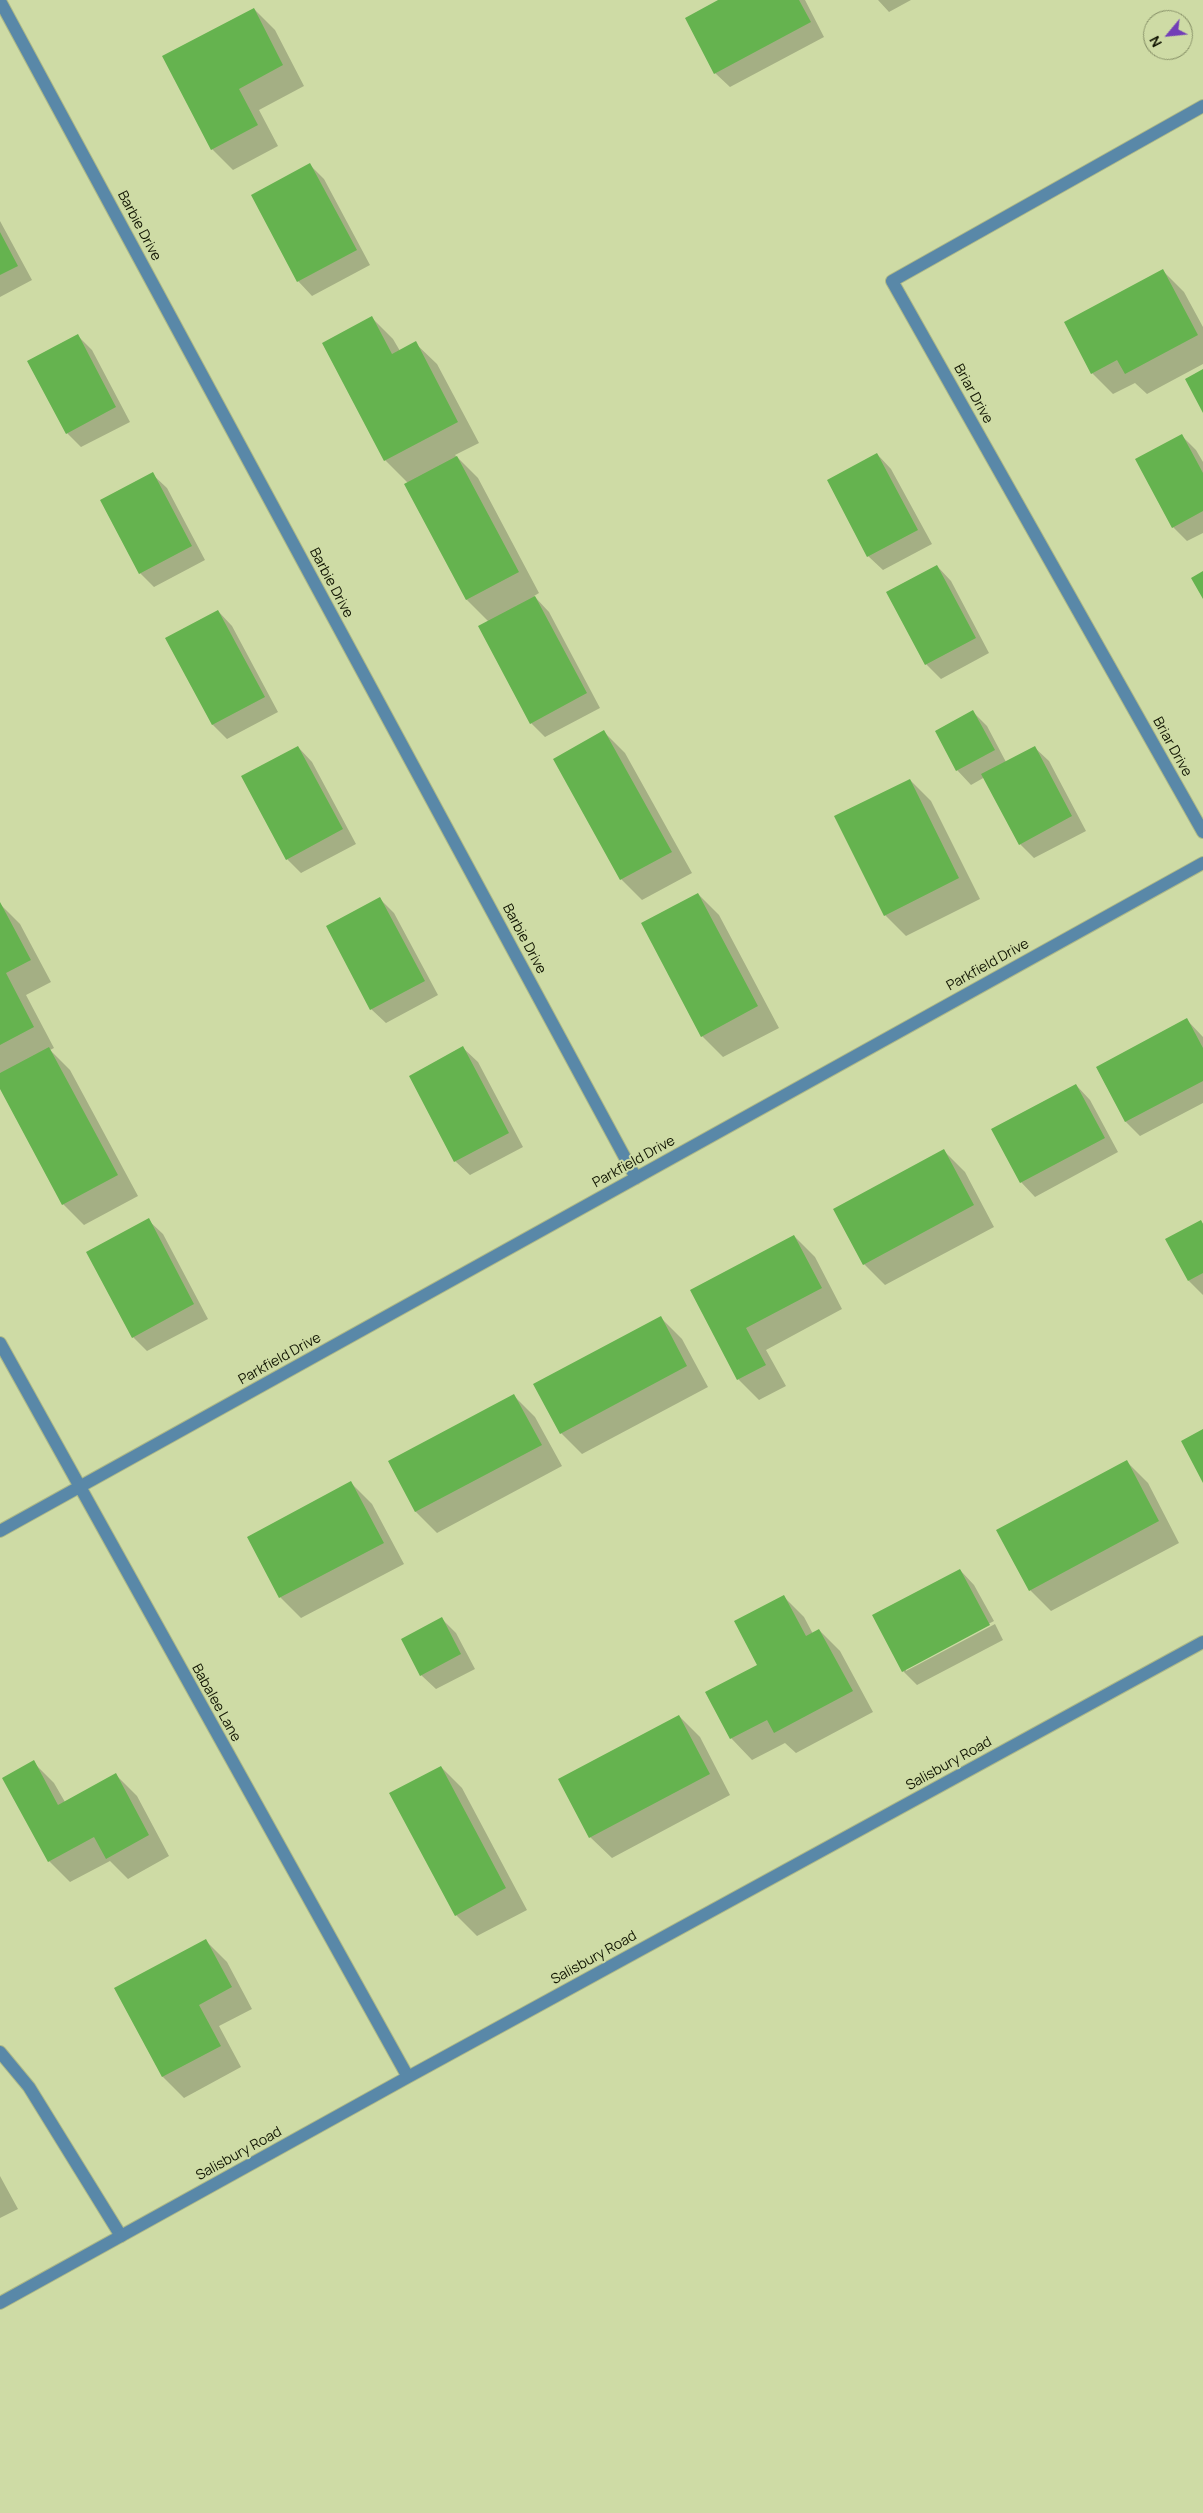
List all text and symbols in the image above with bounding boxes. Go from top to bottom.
north arrow [1143,10,1193,60]
text: N [1144,33,1166,51]
street label: Barbie Drive [114,188,164,264]
street label: Briar Drive [950,361,996,427]
street label: Barbie Drive [306,545,356,621]
street label: Briar Drive [1149,714,1195,780]
street label: Barbie Drive [499,901,549,977]
street label: Parkfield Drive [944,935,1032,995]
street label: Parkfield Drive [590,1132,678,1192]
street label: Parkfield Drive [236,1329,324,1389]
street label: Babalee Lane [188,1661,244,1745]
street label: Salisbury Road [903,1734,995,1794]
street label: Salisbury Road [548,1928,640,1988]
street label: Salisbury Road [193,2124,285,2184]

